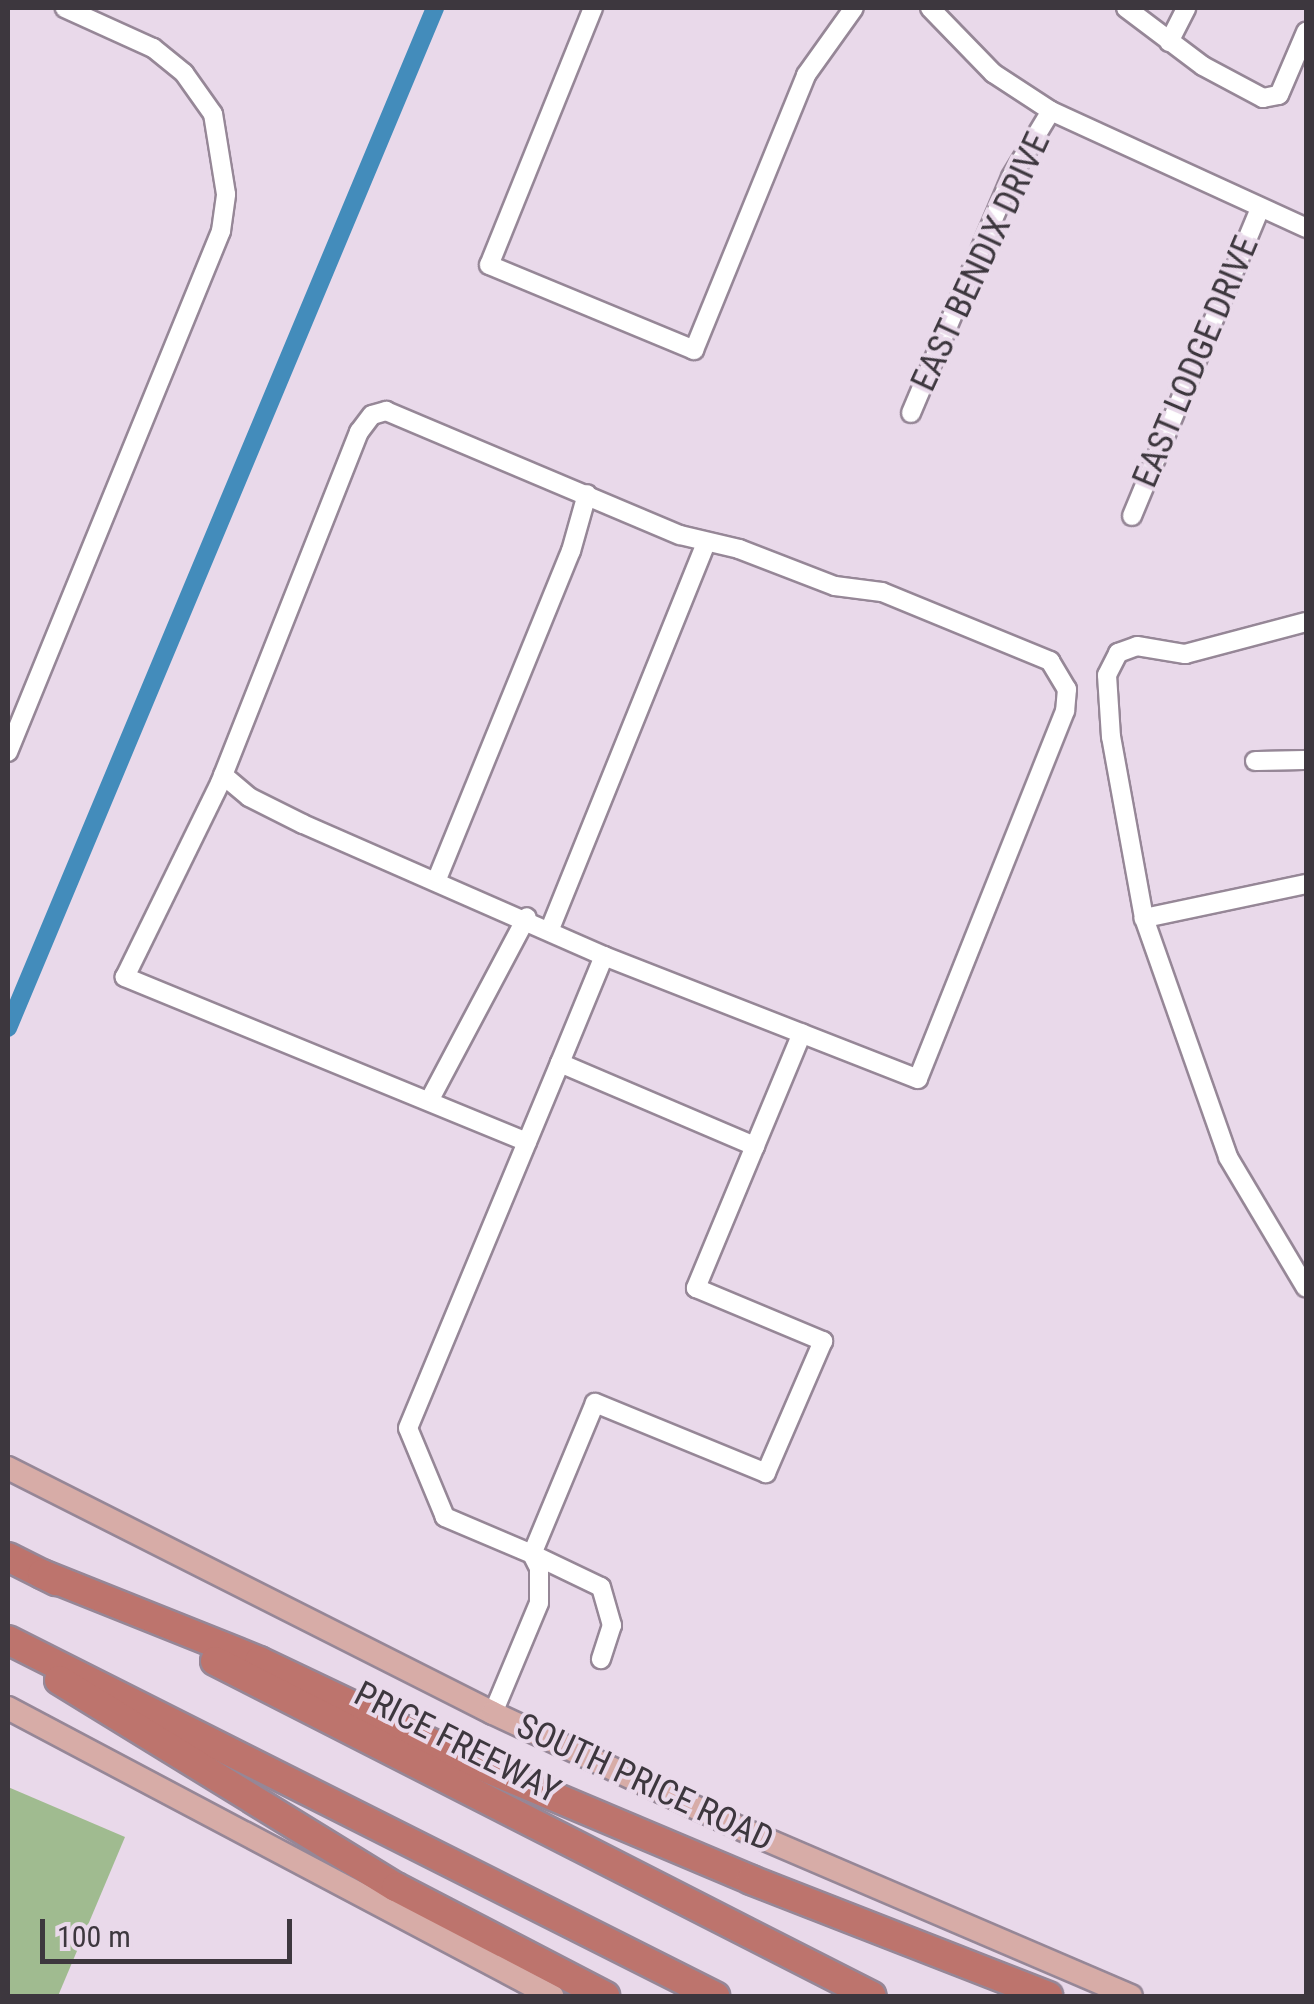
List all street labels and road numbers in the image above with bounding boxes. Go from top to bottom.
street label: EAST BENDIX DRIVE [903,126,1059,398]
street label: EAST LODGE DRIVE [1124,230,1268,494]
street label: PRICE FREEWAY [347,1673,567,1813]
street label: SOUTH PRICE ROAD [510,1705,780,1861]

